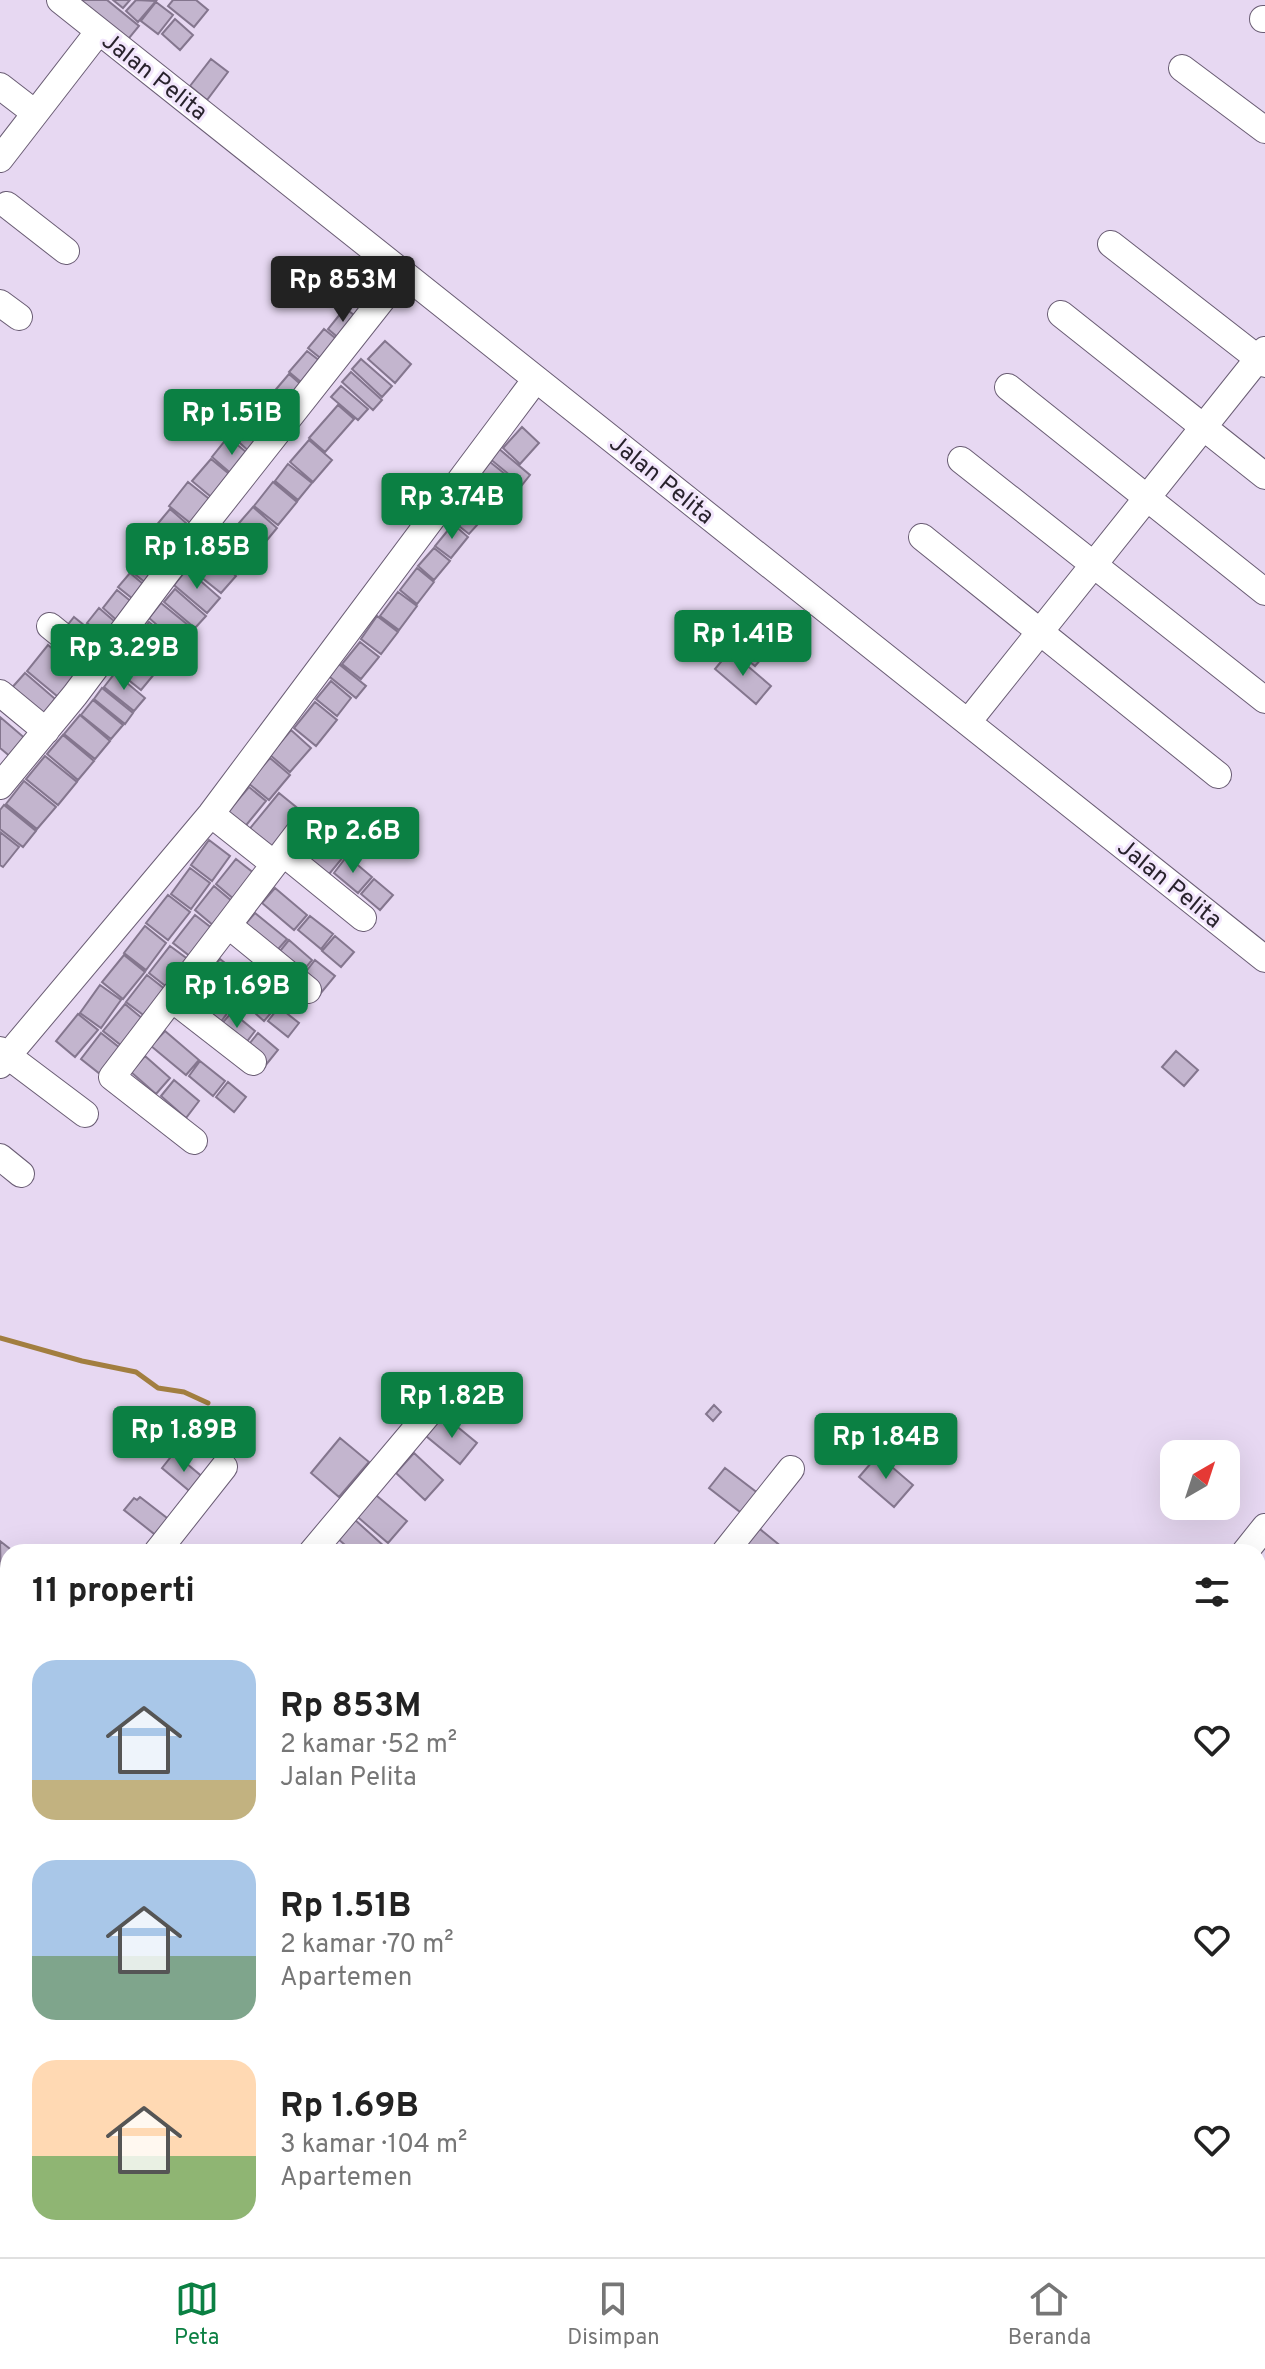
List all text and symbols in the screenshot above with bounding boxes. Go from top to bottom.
street label: Jalan Pelita [95,27,213,128]
pin: Rp 853M [269,256,417,324]
text: Rp 853M [289,265,397,298]
pin: Rp 1.51B [149,389,315,457]
text: Rp 1.51B [182,398,282,431]
street label: Jalan Pelita [602,429,719,532]
pin: Rp 3.74B [369,473,535,541]
text: Rp 3.74B [399,482,505,515]
pin: Rp 1.85B [114,523,280,591]
text: Rp 1.85B [144,532,250,565]
pin: Rp 1.41B [660,610,826,678]
text: Rp 1.41B [692,619,794,652]
pin: Rp 3.29B [41,624,207,692]
text: Rp 3.29B [69,633,179,666]
pin: Rp 2.6B [279,807,427,875]
text: Rp 2.6B [305,816,401,849]
street label: Jalan Pelita [1110,833,1227,936]
pin: Rp 1.69B [154,962,320,1030]
text: Rp 1.69B [184,971,290,1004]
pin: Rp 1.82B [369,1372,535,1440]
text: Rp 1.82B [399,1381,505,1414]
pin: Rp 1.89B [101,1406,267,1474]
pin: Rp 1.84B [803,1413,969,1481]
text: Rp 1.89B [131,1415,237,1448]
text: Rp 1.84B [832,1422,940,1455]
north arrow [1160,1440,1240,1520]
map controls [1160,1440,1240,1520]
icon: filters [1190,1570,1234,1614]
text: 11 properti [32,1571,195,1614]
text: Rp 853M [280,1686,422,1729]
icon: home [96,1692,192,1788]
icon: heart [1190,1718,1234,1762]
text: 2 kamar · 52 m² [280,1729,457,1762]
text: Jalan Pelita [280,1762,417,1795]
text: Rp 1.51B [280,1886,411,1929]
icon: home [96,1892,192,1988]
icon: heart [1190,1918,1234,1962]
text: 2 kamar · 70 m² [280,1929,454,1962]
text: Apartemen [280,1962,412,1995]
text: Rp 1.69B [280,2086,419,2129]
icon: home [96,2092,192,2188]
icon: heart [1190,2118,1234,2162]
text: 3 kamar · 104 m² [280,2129,468,2162]
text: Apartemen [280,2162,412,2195]
tab: Peta [174,2277,219,2352]
tab: Disimpan [567,2277,660,2352]
tab: Beranda [1008,2277,1091,2352]

